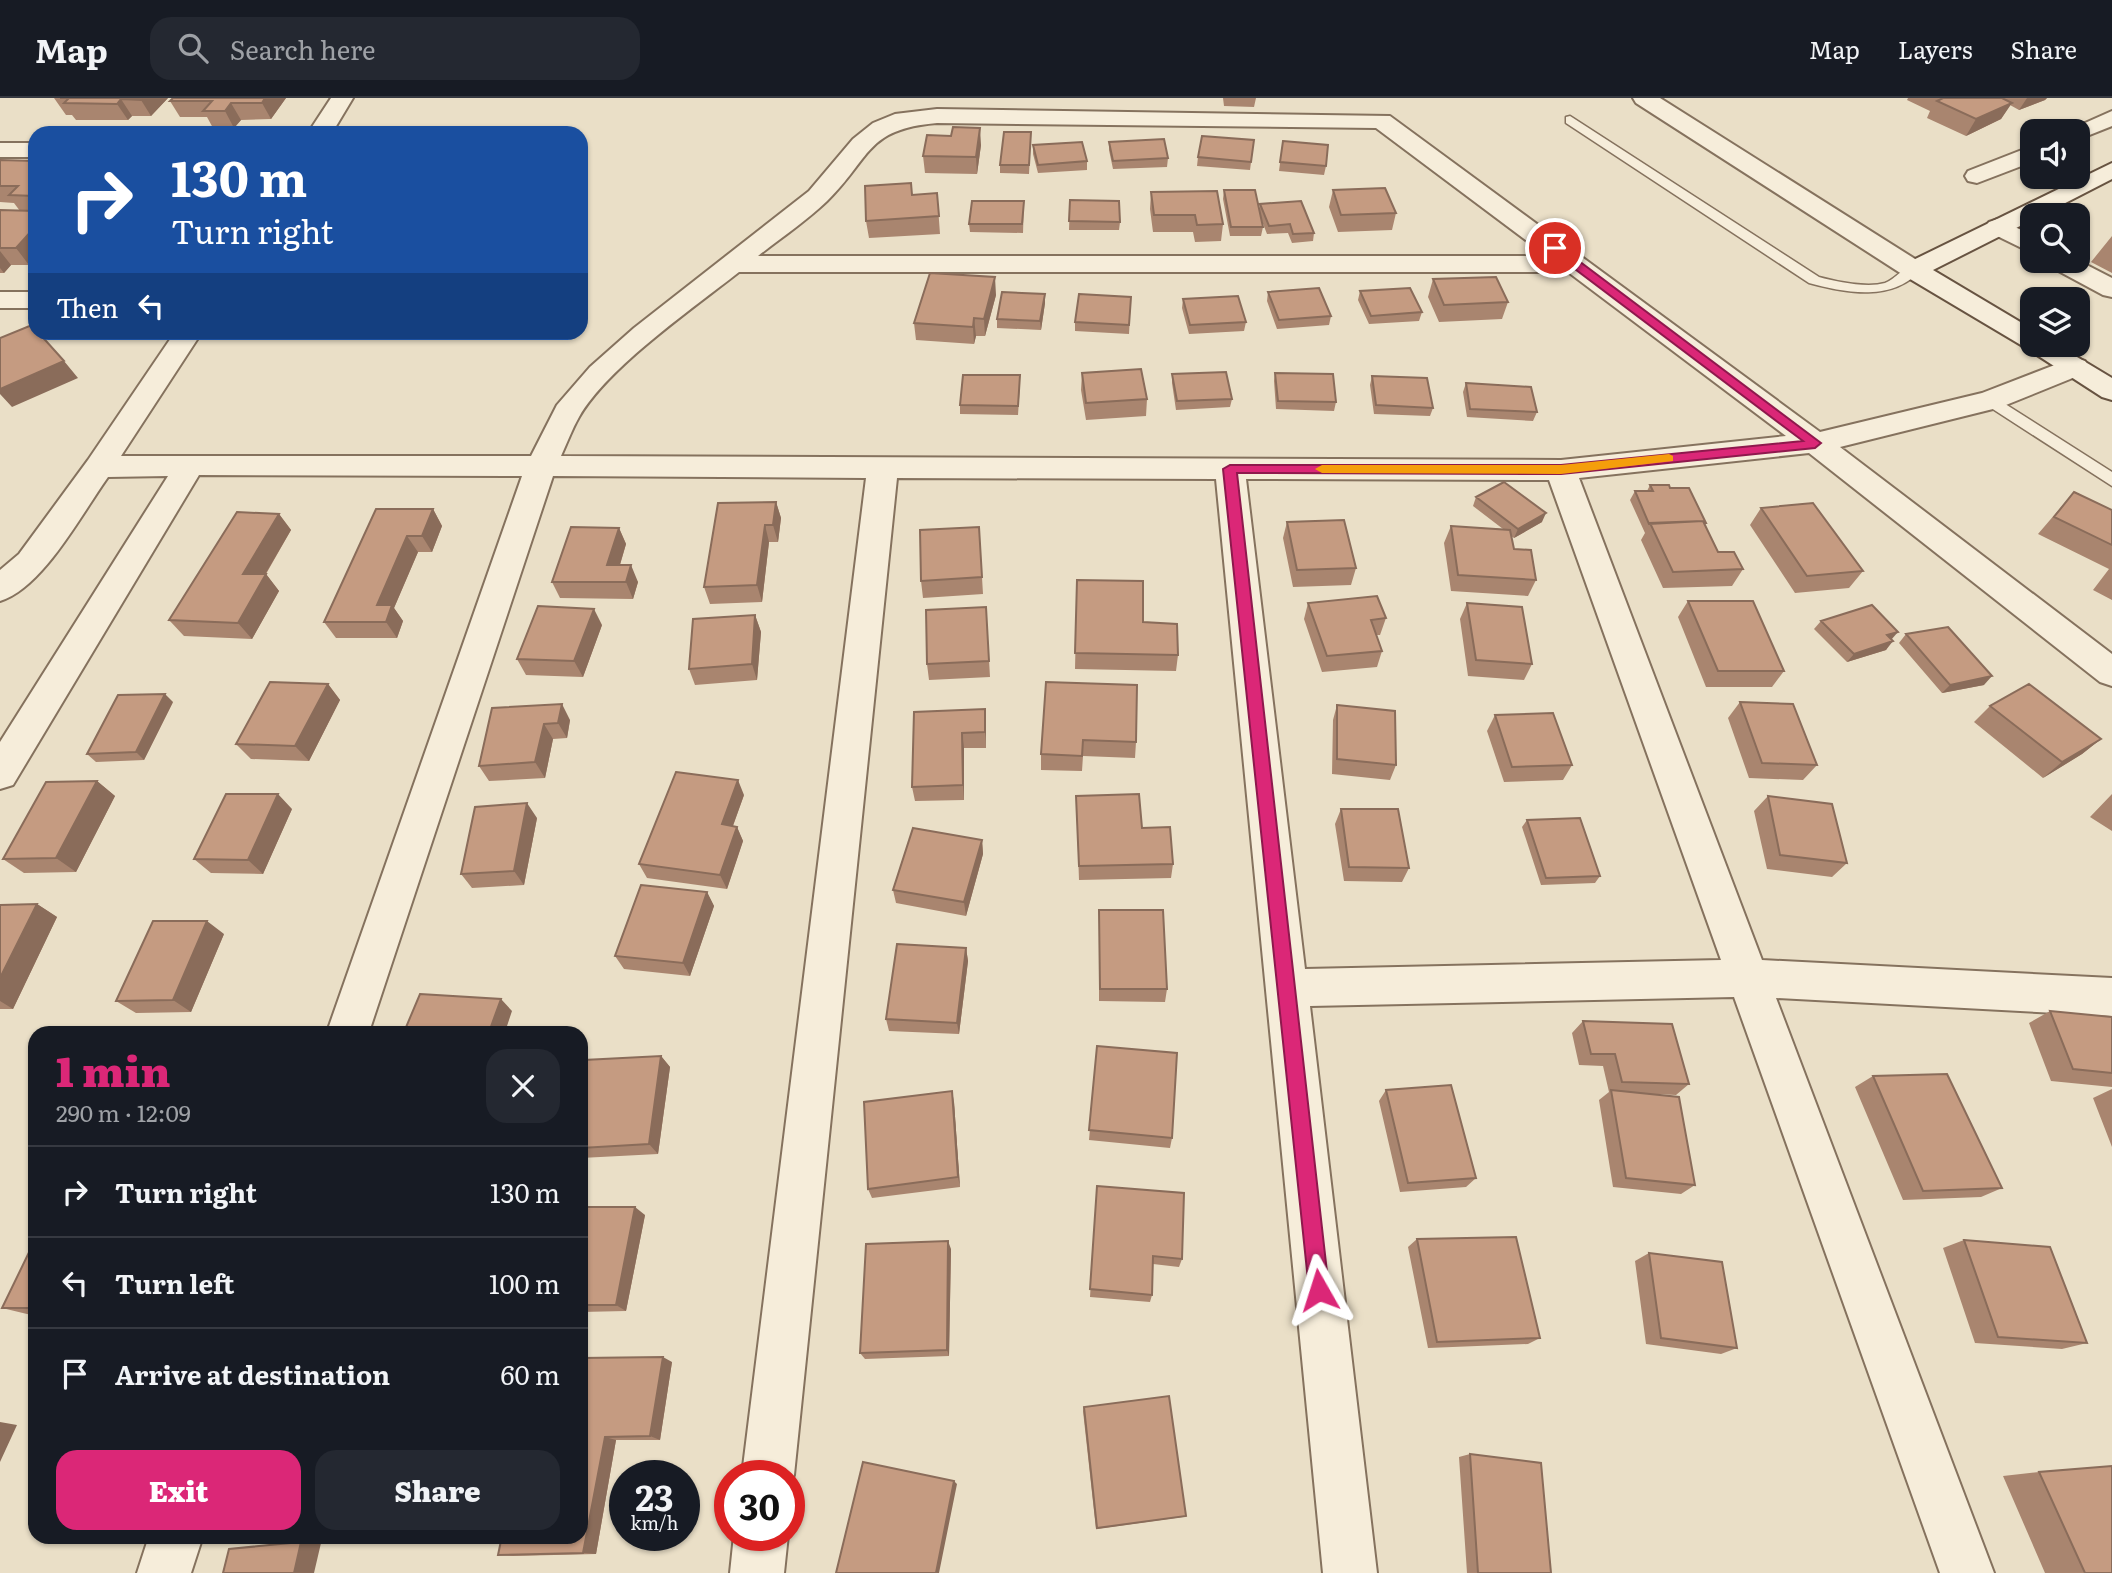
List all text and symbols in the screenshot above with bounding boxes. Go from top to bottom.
search box [150,17,640,80]
text: Map [35,24,108,73]
icon: search [174,29,212,67]
text: Search here [230,29,376,68]
text: Map [1809,31,1860,66]
text: Layers [1898,31,1972,66]
text: Share [2010,31,2077,66]
map controls [2020,119,2090,357]
button: sound [2020,119,2090,189]
text: 130 m [171,139,307,212]
icon: right [56,154,147,245]
button: search [2020,203,2090,273]
text: Turn right [171,206,333,254]
pin [1525,218,1585,278]
icon: arrive [1536,229,1574,267]
text: Then [56,287,118,326]
icon: left [132,287,170,325]
button: layers [2020,287,2090,357]
text: 1 min [56,1038,171,1100]
button: close [486,1049,560,1123]
text: 290 m · 12:09 [56,1095,191,1129]
text: Turn right [115,1172,257,1211]
text: 130 m [490,1172,560,1211]
icon: right [56,1173,94,1211]
position arrow [1282,1253,1356,1327]
text: Turn left [115,1263,234,1302]
text: 100 m [489,1263,560,1302]
icon: left [56,1264,94,1302]
text: Arrive at destination [115,1354,390,1393]
text: 60 m [501,1354,560,1393]
icon: arrive [56,1355,94,1393]
button: Exit [56,1450,301,1530]
button: Share [315,1450,560,1530]
speed limit sign: 30 [714,1460,805,1551]
text: 23 [635,1470,674,1522]
text: km/h [631,1509,678,1536]

